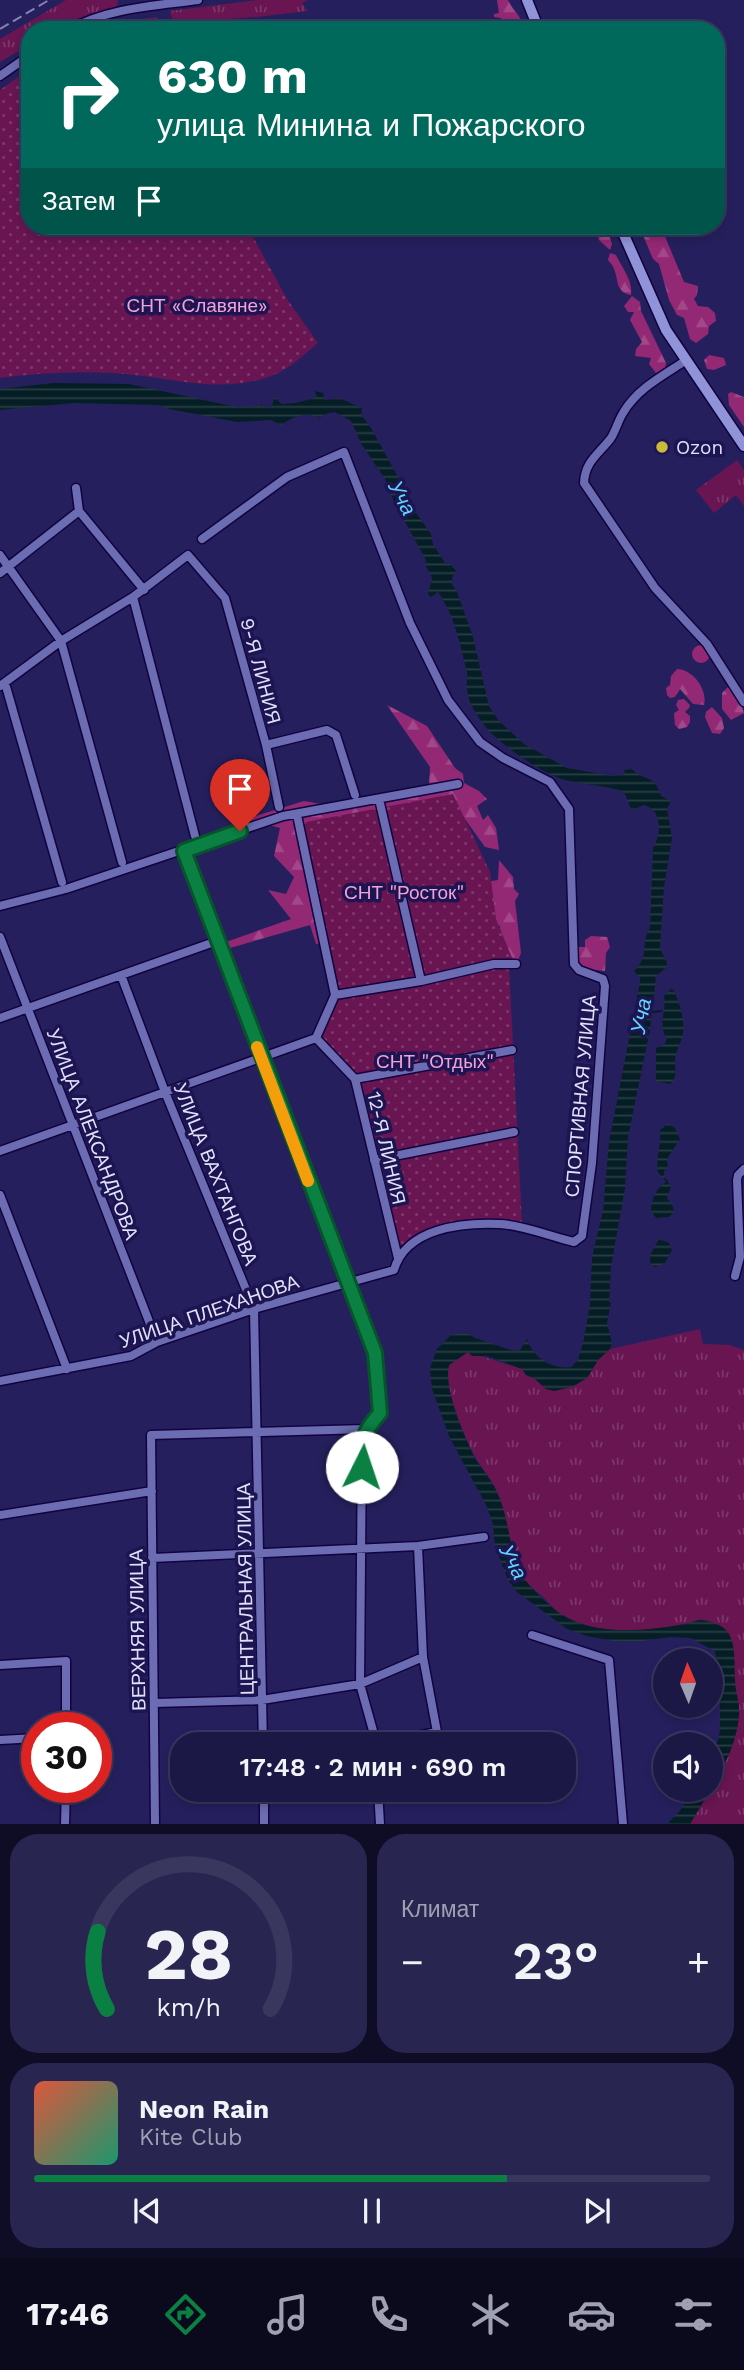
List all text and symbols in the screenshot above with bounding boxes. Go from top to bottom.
text: 630 m [157,47,308,105]
icon: right [42,49,133,140]
text: улица Минина и Пожарского [157,106,586,144]
icon: arrive [130,182,168,220]
text: Затем [42,186,116,216]
park label: СНТ «Славяне» [127,294,267,317]
place label: Ozon [676,436,723,459]
marker: Ozon [654,439,670,455]
water label: Уча [382,475,422,520]
street label: 9-Я ЛИНИЯ [235,616,286,727]
pin [210,759,270,831]
icon: arrive [221,770,259,808]
park label: СНТ "Росток" [344,881,464,904]
street label: СПОРТИВНАЯ УЛИЦА [560,994,601,1198]
water label: Уча [625,996,656,1037]
street label: УЛИЦА АЛЕКСАНДРОВА [42,1025,144,1243]
park label: СНТ "Отдых" [376,1050,494,1073]
street label: УЛИЦА ВАХТАНГОВА [168,1080,263,1269]
street label: 12-Я ЛИНИЯ [362,1089,411,1207]
street label: УЛИЦА ПЛЕХАНОВА [116,1270,302,1353]
position arrow [325,1430,399,1504]
street label: ЦЕНТРАЛЬНАЯ УЛИЦА [232,1482,259,1695]
water label: Уча [494,1539,533,1583]
street label: ВЕРХНЯЯ УЛИЦА [125,1549,150,1711]
north arrow [653,1648,723,1718]
map controls [653,1648,723,1802]
speed limit sign: 30 [21,1712,112,1803]
button: sound [653,1732,723,1802]
text: 17:48 · 2 мин · 690 m [240,1752,506,1782]
text: Климат [401,1896,479,1923]
text: 28 [144,1912,233,1998]
text: 23° [512,1931,599,1992]
text: − [401,1940,424,1984]
text: + [687,1940,710,1984]
text: km/h [156,1993,221,2022]
text: Neon Rain [139,2094,269,2124]
text: Kite Club [139,2124,242,2151]
icon: previous [128,2192,166,2230]
icon: pause [353,2192,391,2230]
icon: next [578,2192,616,2230]
icon: directions [161,2290,210,2339]
icon: music [263,2290,312,2339]
icon: phone [364,2290,413,2339]
icon: climate [466,2290,515,2339]
icon: car [567,2290,616,2339]
icon: filters [669,2290,718,2339]
text: 17:46 [26,2295,109,2333]

